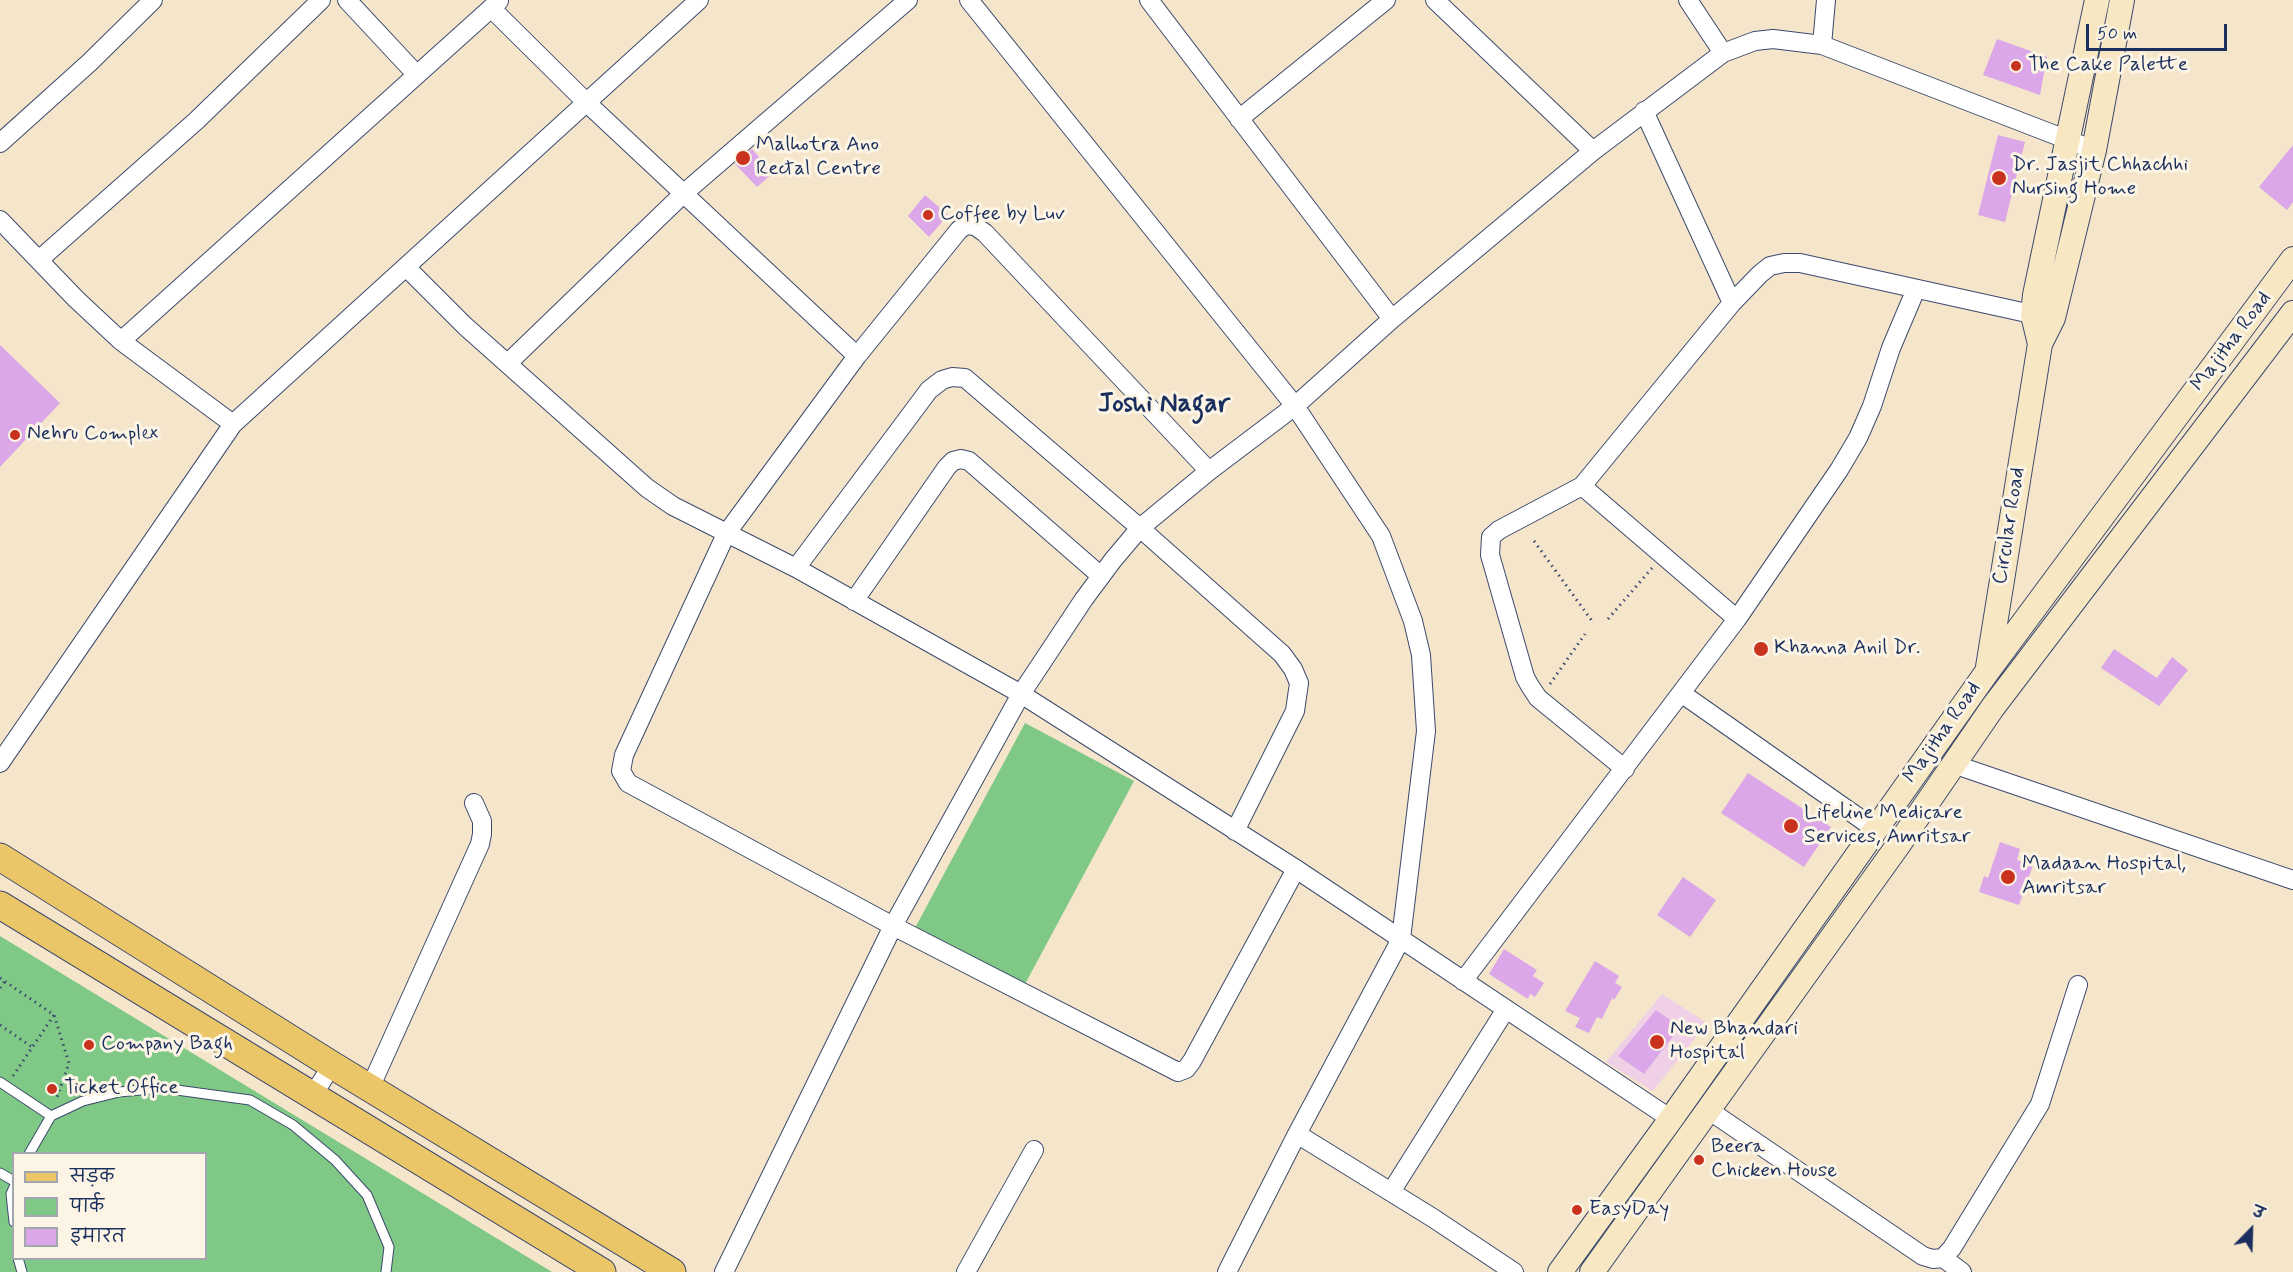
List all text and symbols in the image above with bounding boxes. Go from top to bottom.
scale bar [2089,12,2230,50]
text: 50 m [2097,22,2137,46]
place label: The Cake Palette [2028,53,2188,79]
marker: The Cake Palette [2009,59,2023,73]
place label: Malhotra Ano Rectal Centre [756,133,881,183]
marker: Malhotra Ano Rectal Centre [734,149,752,167]
place label: Dr. Jasjit Chhachhi Nursing Home [2012,153,2188,203]
marker: Dr. Jasjit Chhachhi Nursing Home [1990,169,2008,187]
place label: Coffee by Luv [940,202,1065,228]
marker: Coffee by Luv [921,208,935,222]
street label: Majitha Road [2186,287,2278,397]
district label: Joshi Nagar [1098,389,1230,421]
place label: Nehru Complex [27,422,158,448]
marker: Nehru Complex [8,428,22,442]
street label: Circular Road [1988,466,2032,586]
place label: Khanna Anil Dr. [1774,636,1920,662]
marker: Khanna Anil Dr. [1752,640,1770,658]
street label: Majitha Road [1899,677,1987,789]
place label: Lifeline Medicare Services, Amritsar [1804,801,1970,851]
marker: Lifeline Medicare Services, Amritsar [1782,817,1800,835]
place label: Madaan Hospital, Amritsar [2022,852,2186,902]
marker: Madaan Hospital, Amritsar [1999,868,2017,886]
place label: New Bhandari Hospital [1670,1017,1798,1067]
place label: Company Bagh [101,1032,233,1058]
marker: New Bhandari Hospital [1648,1033,1666,1051]
marker: Company Bagh [82,1038,96,1052]
place label: Ticket Office [64,1076,178,1102]
marker: Ticket Office [45,1082,59,1096]
place label: Beera Chicken House [1711,1135,1837,1185]
legend [12,1152,207,1260]
marker: Beera Chicken House [1692,1153,1706,1167]
text: सड़क [70,1165,114,1189]
text: पार्क [70,1195,104,1219]
place label: EasyDay [1589,1197,1669,1223]
north arrow [2221,1200,2281,1260]
text: उ [2249,1201,2267,1225]
marker: EasyDay [1570,1203,1584,1217]
text: इमारत [70,1225,125,1249]

